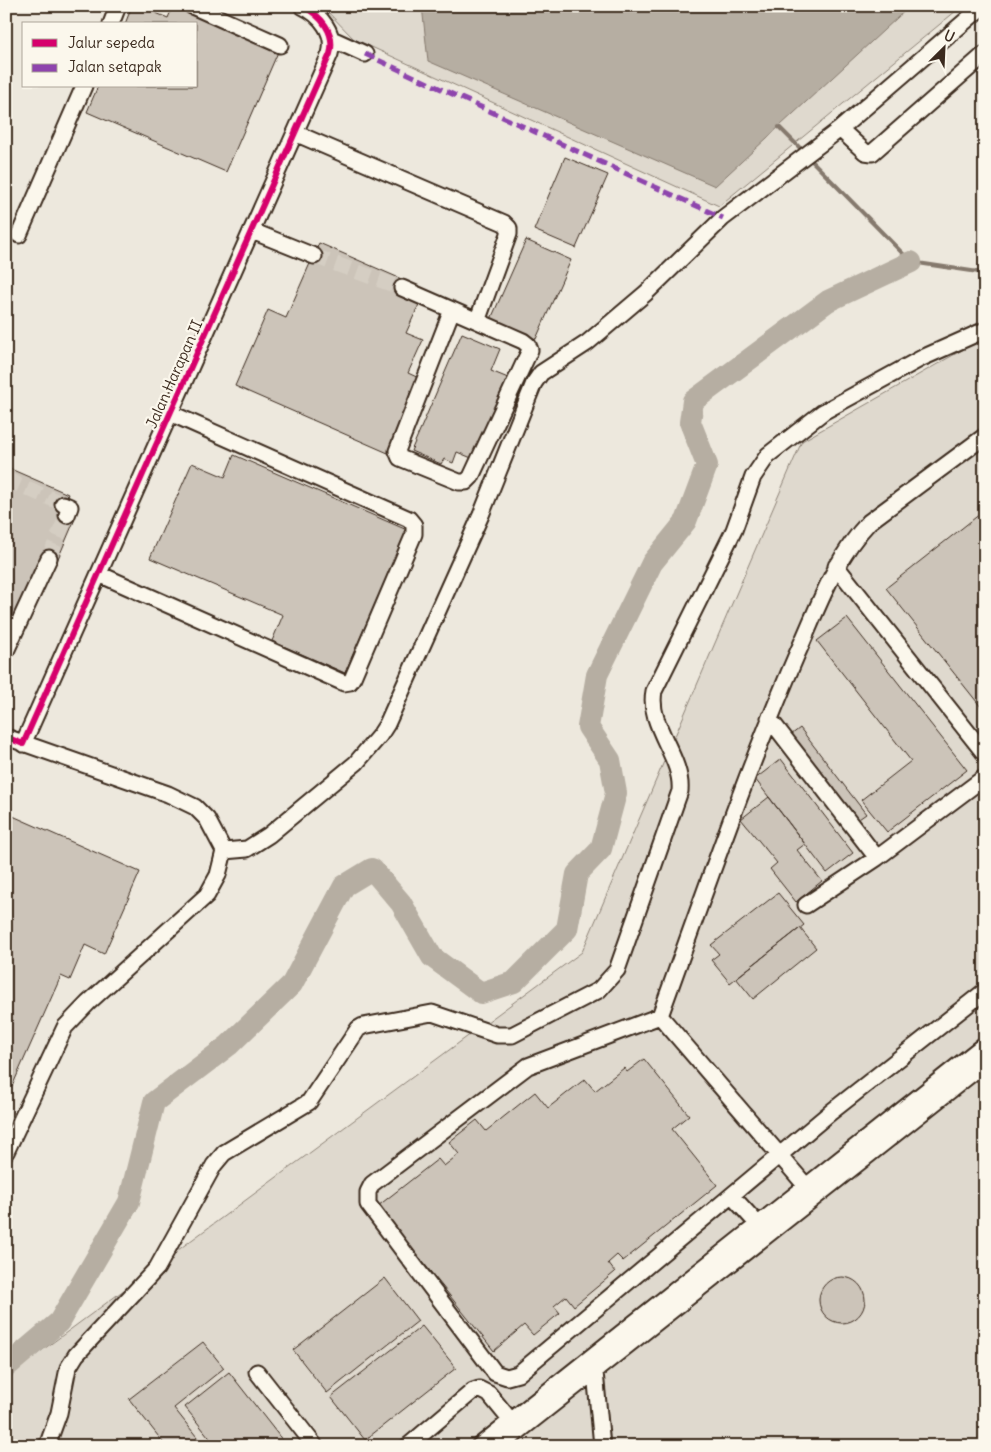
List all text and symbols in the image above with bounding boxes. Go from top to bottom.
legend [22,22,198,88]
north arrow [918,22,968,72]
text: U [941,26,957,46]
text: Jalur sepeda [68,33,155,52]
text: Jalan setapak [68,57,162,76]
street label: Jalan Harapan II [142,317,206,431]

